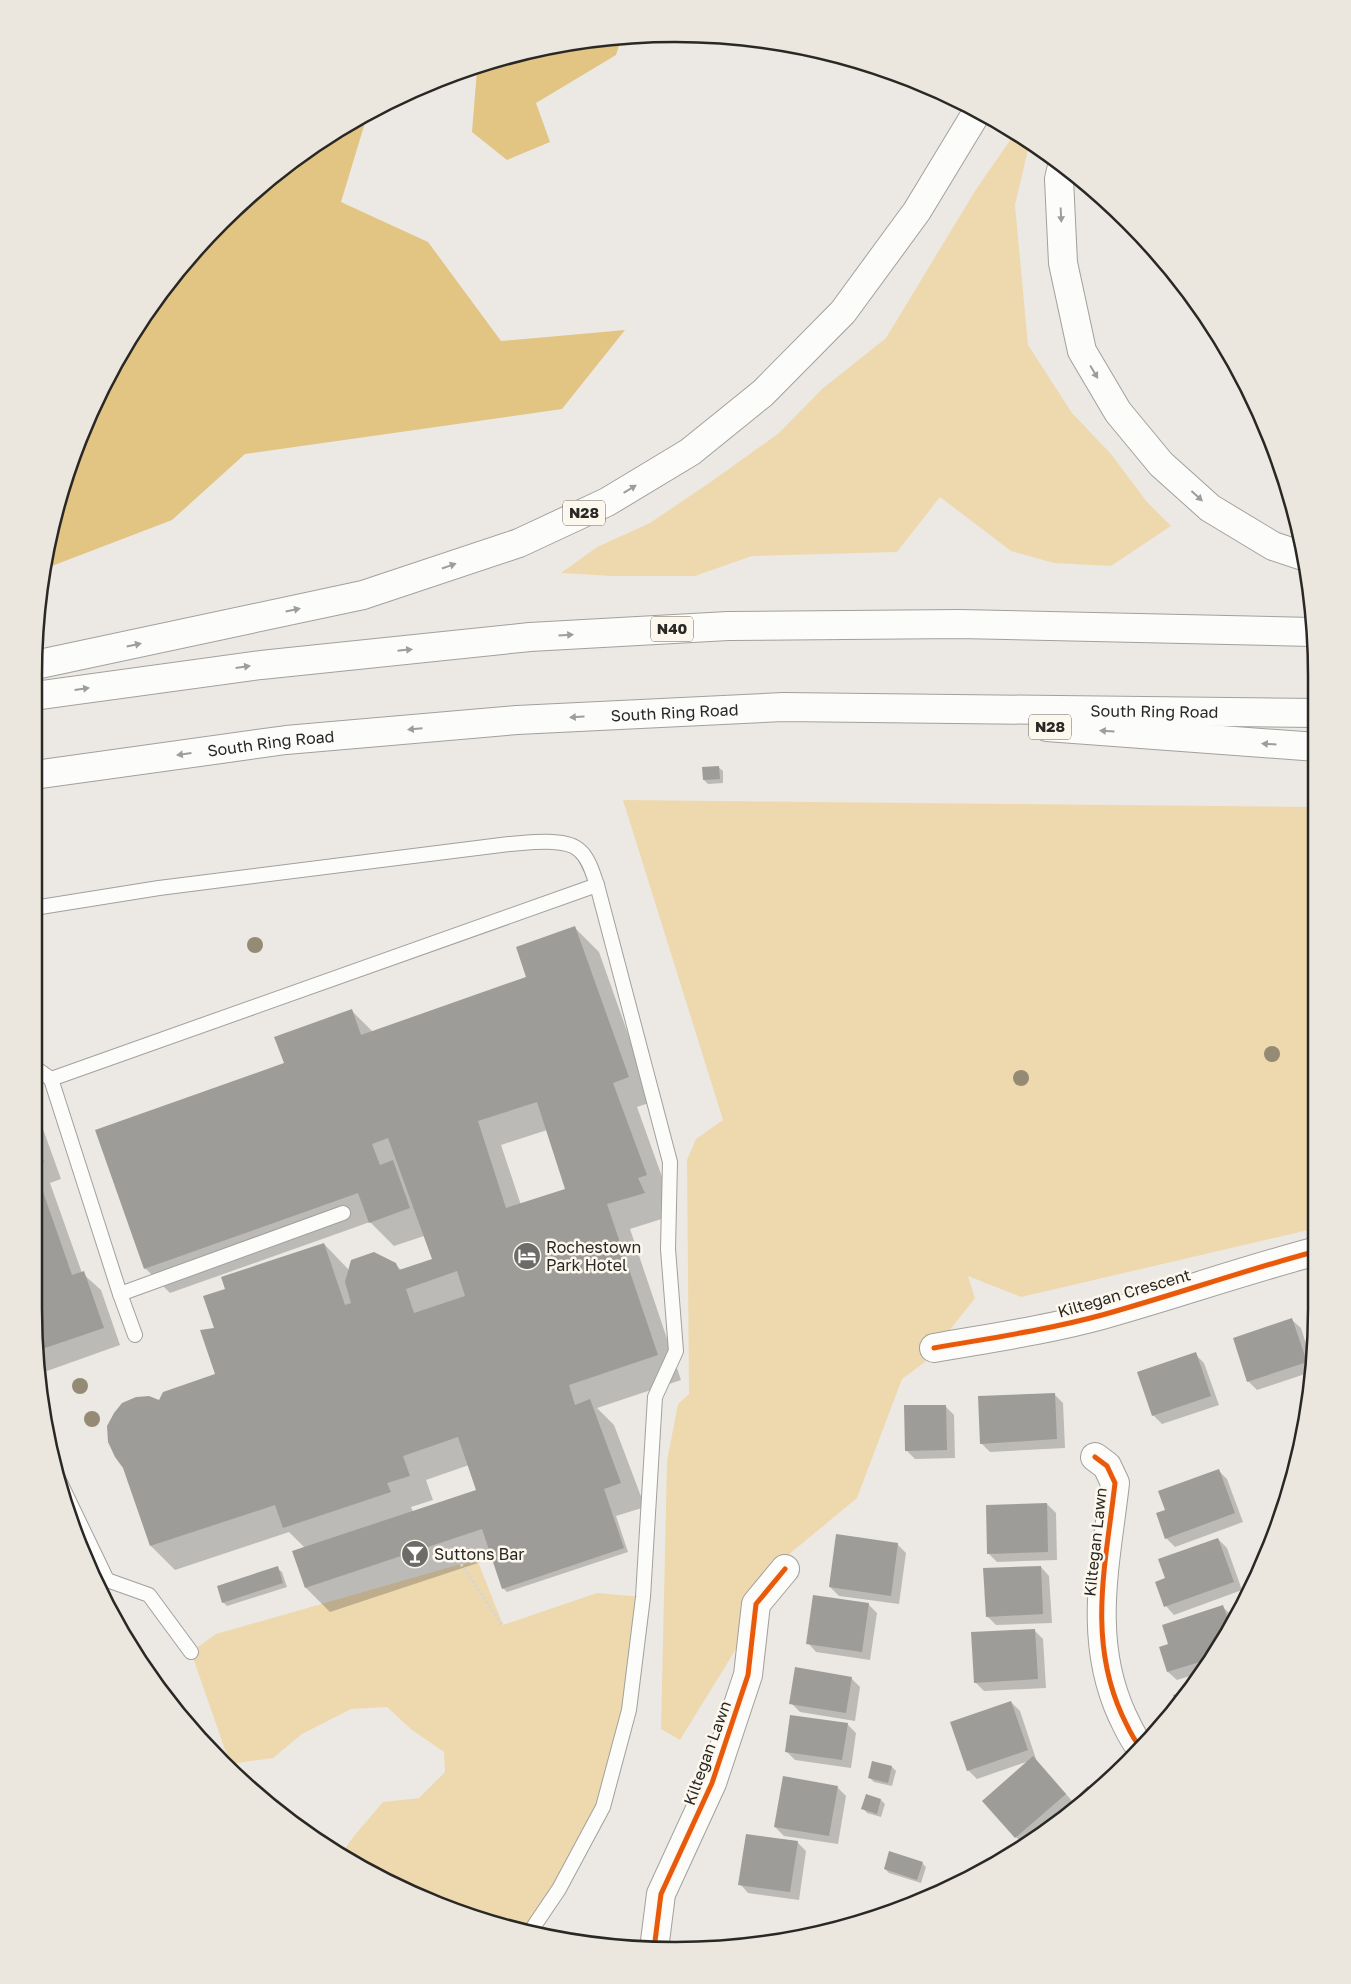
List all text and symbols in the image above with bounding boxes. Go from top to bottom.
one-way arrow [1057,207,1065,223]
one-way arrow [1090,365,1099,378]
one-way arrow [623,484,636,493]
one-way arrow [1190,490,1202,502]
road number: N28 [563,500,605,526]
one-way arrow [442,562,457,570]
one-way arrow [285,606,301,614]
road number: N40 [651,616,693,642]
one-way arrow [559,630,575,638]
one-way arrow [126,640,142,648]
one-way arrow [397,646,413,654]
one-way arrow [235,663,251,671]
one-way arrow [74,685,90,693]
street label: South Ring Road [610,699,739,725]
street label: South Ring Road [1090,700,1218,722]
one-way arrow [569,714,585,722]
road number: N28 [1029,714,1071,740]
one-way arrow [407,725,423,733]
street label: South Ring Road [206,726,335,761]
one-way arrow [1098,727,1114,735]
one-way arrow [1260,739,1276,747]
one-way arrow [175,751,191,759]
place label: Rochestown Park Hotel [546,1237,641,1275]
hotel icon: Rochestown Park Hotel [512,1241,542,1271]
street label: Kiltegan Crescent [1055,1264,1193,1322]
street label: Kiltegan Lawn [1079,1487,1111,1597]
bar icon: Suttons Bar [400,1539,430,1569]
place label: Suttons Bar [434,1544,524,1564]
street label: Kiltegan Lawn [679,1698,735,1808]

